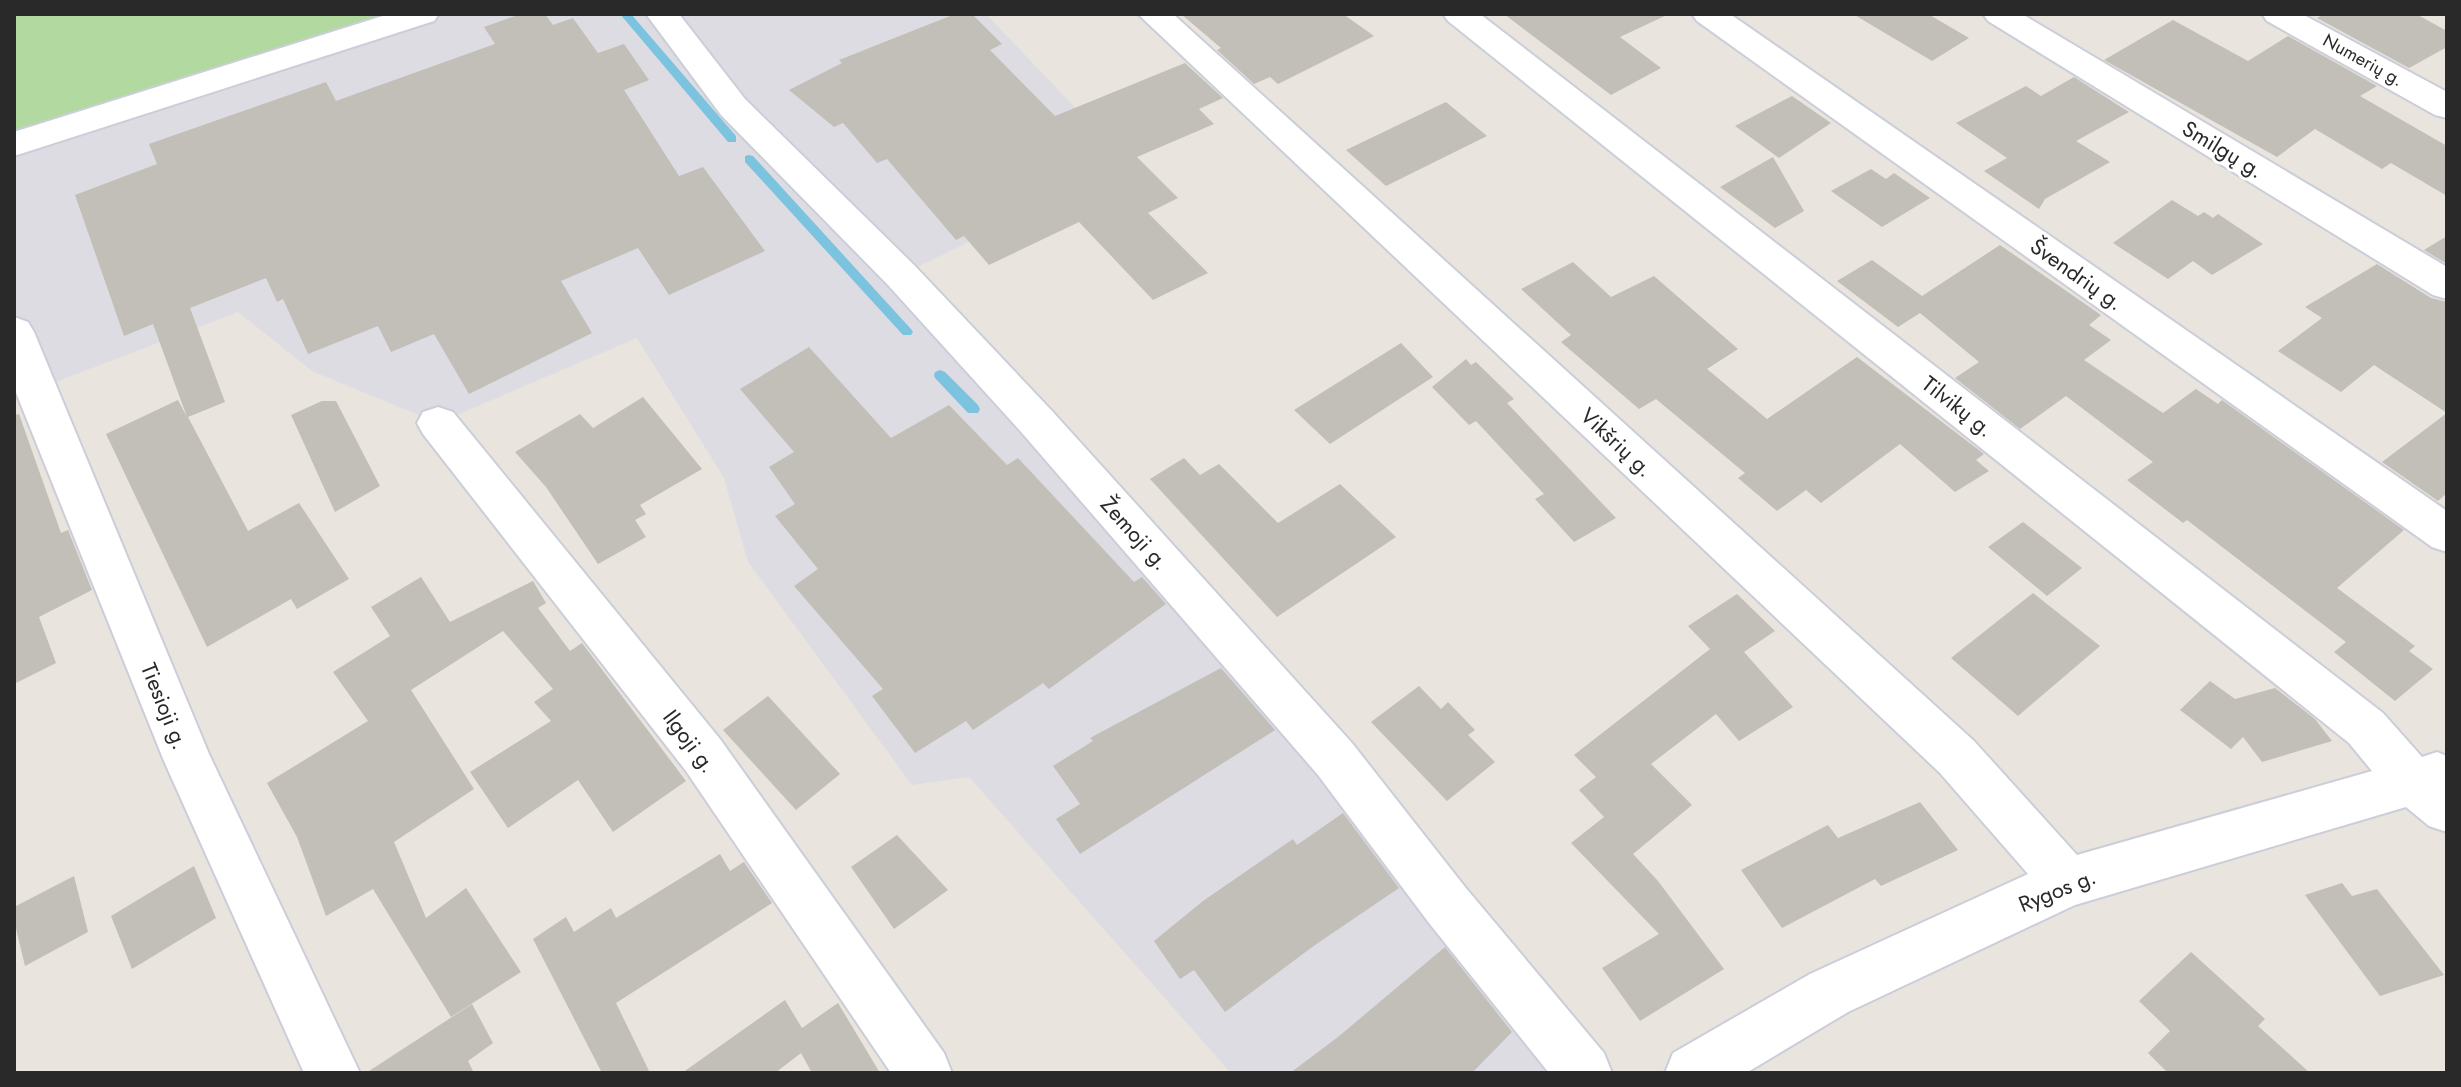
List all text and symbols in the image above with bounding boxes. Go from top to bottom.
street label: Numerių g. [2318,27,2408,93]
street label: Smilgų g. [2176,112,2270,186]
street label: Švendrių g. [2024,230,2130,318]
street label: Tilvikų g. [1915,368,2001,444]
street label: Vikšrių g. [1573,400,1661,484]
street label: Žemoji g. [1093,489,1177,577]
street label: Tiesioji g. [133,658,197,754]
street label: Ilgoji g. [656,703,724,779]
street label: Rygos g. [2014,860,2100,920]

